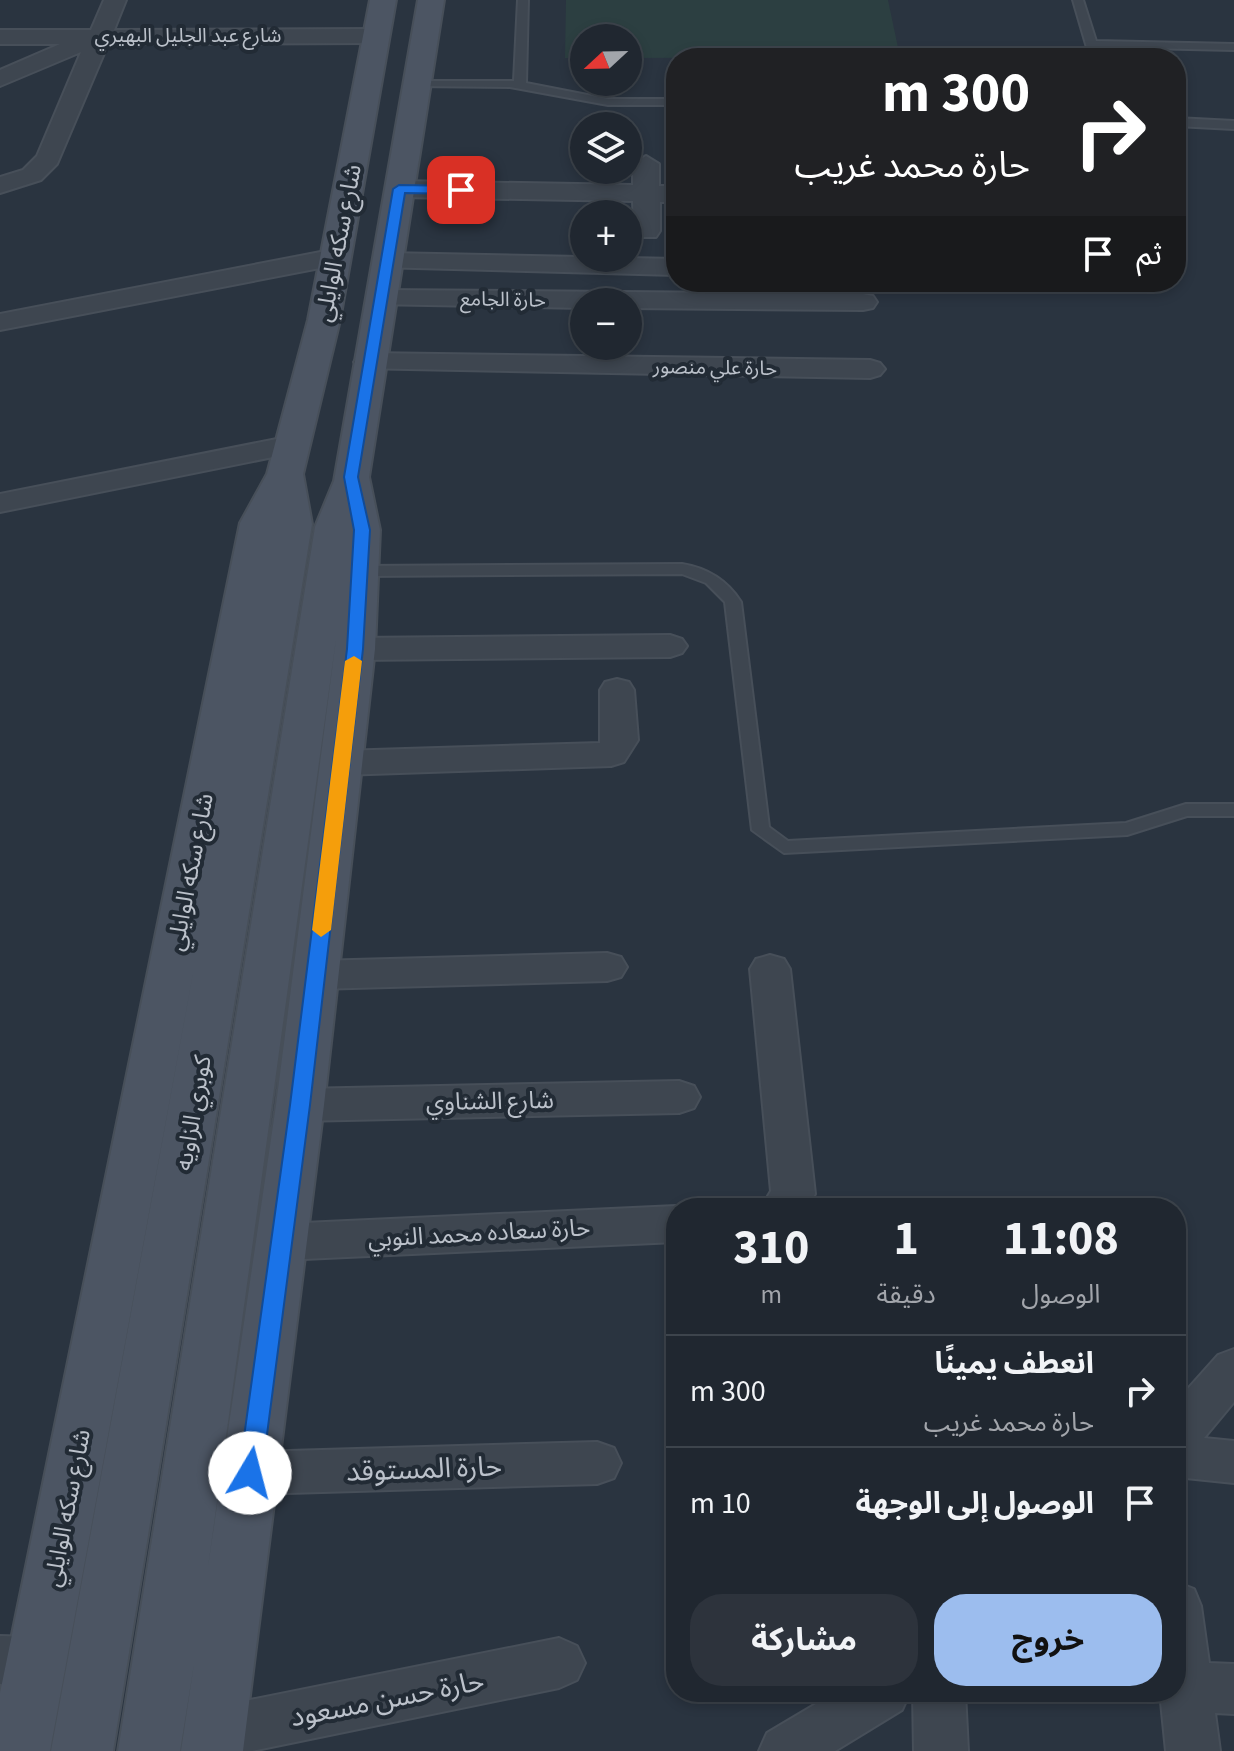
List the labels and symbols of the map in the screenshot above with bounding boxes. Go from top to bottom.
street label: شارع عبد الجليل البهيري [95,22,281,51]
north arrow [570,24,642,96]
pin [427,156,495,224]
street label: شارع سكه الوايلي [306,161,372,325]
street label: حارة الجامع [460,285,546,315]
street label: حارة علي منصور [652,353,777,384]
street label: شارع سكه الوايلي [158,790,224,954]
street label: كوبري الزاويه [166,1052,222,1174]
street label: شارع الشناوي [426,1083,554,1121]
street label: حارة سعاده محمد النوبي [367,1210,591,1257]
street label: شارع سكه الوايلي [35,1426,101,1590]
position arrow [208,1431,292,1515]
street label: حارة المستوقد [346,1446,503,1492]
street label: حارة حسن مسعود [287,1661,488,1737]

